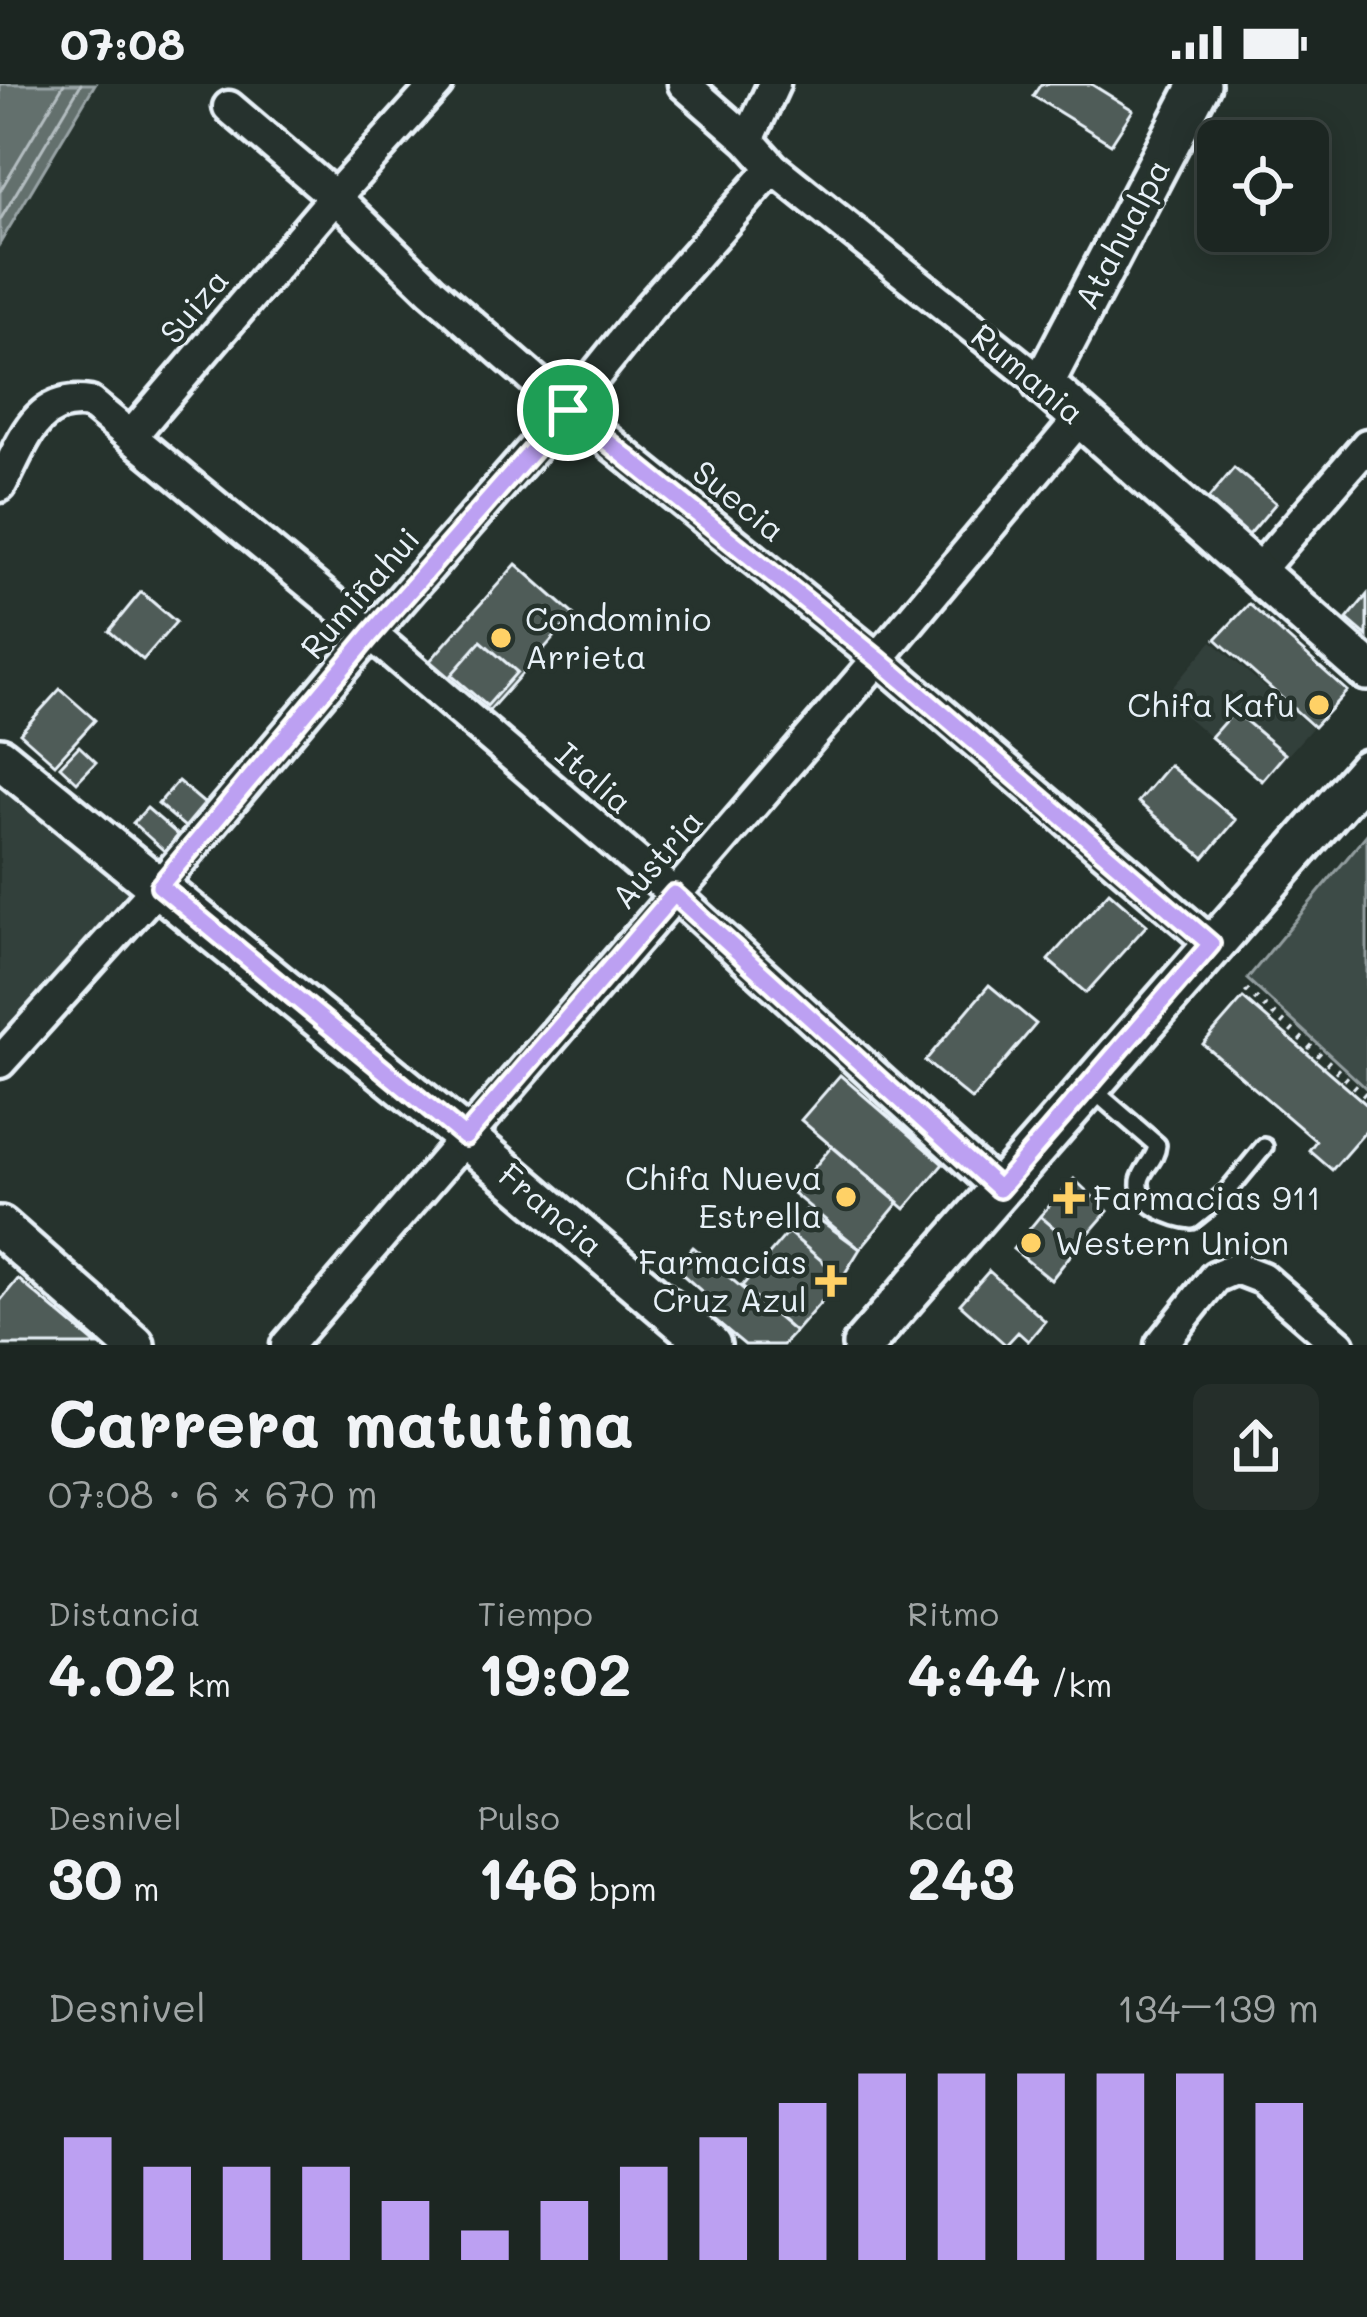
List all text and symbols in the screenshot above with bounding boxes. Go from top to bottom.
text: 07:08 [60,13,185,71]
map controls [1197,120,1329,252]
button: locate [1197,120,1329,252]
street label: Atahualpa [1063,151,1178,316]
street label: Suiza [149,258,237,352]
street label: Rumania [963,313,1094,433]
pin [517,359,619,461]
icon: arrive [535,377,601,443]
street label: Suecia [685,449,795,550]
street label: Rumiñahui [290,517,428,667]
place label: Condominio Arrieta [525,596,711,677]
marker: Condominio Arrieta [488,625,514,651]
place label: Chifa Kafu [1127,682,1295,725]
marker: Chifa Kafu [1306,692,1332,718]
street label: Italia [547,732,642,822]
street label: Austria [601,799,711,917]
street label: Francia [491,1153,613,1265]
place label: Chifa Nueva Estrella [625,1155,822,1236]
place label: Farmacias 911 [1093,1175,1321,1218]
marker: Chifa Nueva Estrella [833,1184,859,1210]
marker: Farmacias 911 [1056,1185,1082,1211]
place label: Western Union [1055,1220,1289,1263]
marker: Western Union [1018,1230,1044,1256]
place label: Farmacias Cruz Azul [638,1239,807,1320]
marker: Farmacias Cruz Azul [818,1268,844,1294]
text: Carrera matutina [48,1379,634,1465]
button: share [1193,1384,1319,1510]
text: 07:08 · 6 × 670 m [48,1467,378,1518]
text: Distancia [48,1591,200,1634]
text: Tiempo [478,1591,593,1634]
text: Ritmo [907,1591,999,1634]
text: 4.02 [48,1634,177,1712]
text: 19:02 [478,1634,631,1712]
text: 4:44 [907,1634,1040,1712]
text: km [177,1662,231,1705]
text: /km [1040,1662,1112,1705]
text: Desnivel [48,1795,182,1838]
text: Pulso [478,1795,560,1838]
text: kcal [907,1795,973,1838]
text: 30 [48,1838,123,1916]
text: 146 [478,1838,579,1916]
text: 243 [907,1838,1015,1916]
text: m [123,1866,159,1909]
text: bpm [579,1866,657,1909]
text: Desnivel [48,1981,206,2032]
text: 134–139 m [1117,1981,1319,2032]

